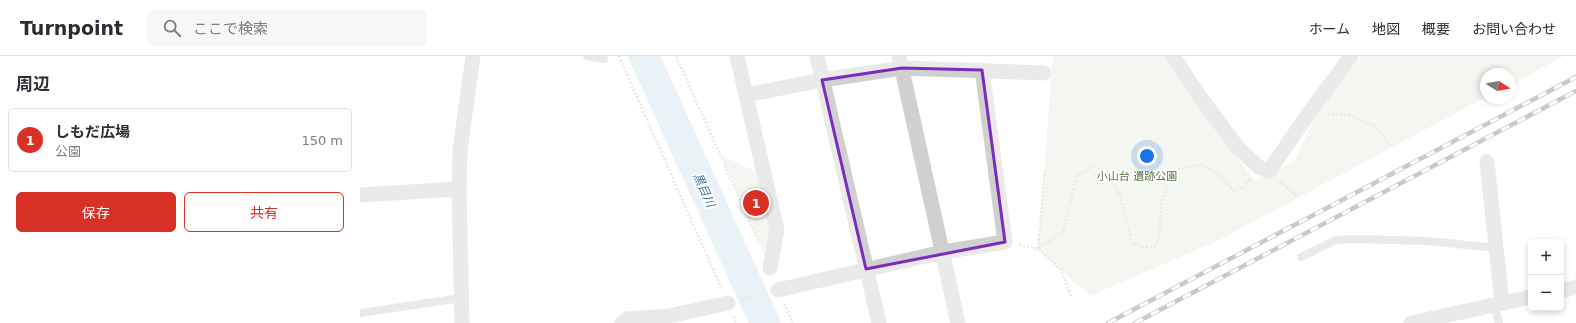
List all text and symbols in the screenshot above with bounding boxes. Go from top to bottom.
search box [147,10,427,46]
text: Turnpoint [20,17,123,39]
icon: search [161,17,183,39]
text: ここで検索 [193,20,268,38]
text: ホーム [1308,21,1350,37]
text: 地図 [1372,21,1400,37]
text: 概要 [1422,21,1450,37]
text: お問い合わせ [1472,21,1556,37]
north arrow [1480,68,1516,104]
text: 周辺 [16,74,50,94]
text: しもだ広場 [55,123,130,141]
text: 1 [25,133,35,148]
text: 150 m [301,133,343,148]
text: 公園 [55,144,81,159]
your location [1137,146,1157,166]
park label: 小山台 遺跡公園 [1097,170,1177,183]
water label: 黒目川 [690,171,719,211]
pin: 1 [743,188,769,218]
button: 保存 [16,192,176,232]
button: 共有 [184,192,344,232]
map controls [1528,239,1564,311]
button: + [1528,239,1564,275]
button: − [1528,275,1564,311]

